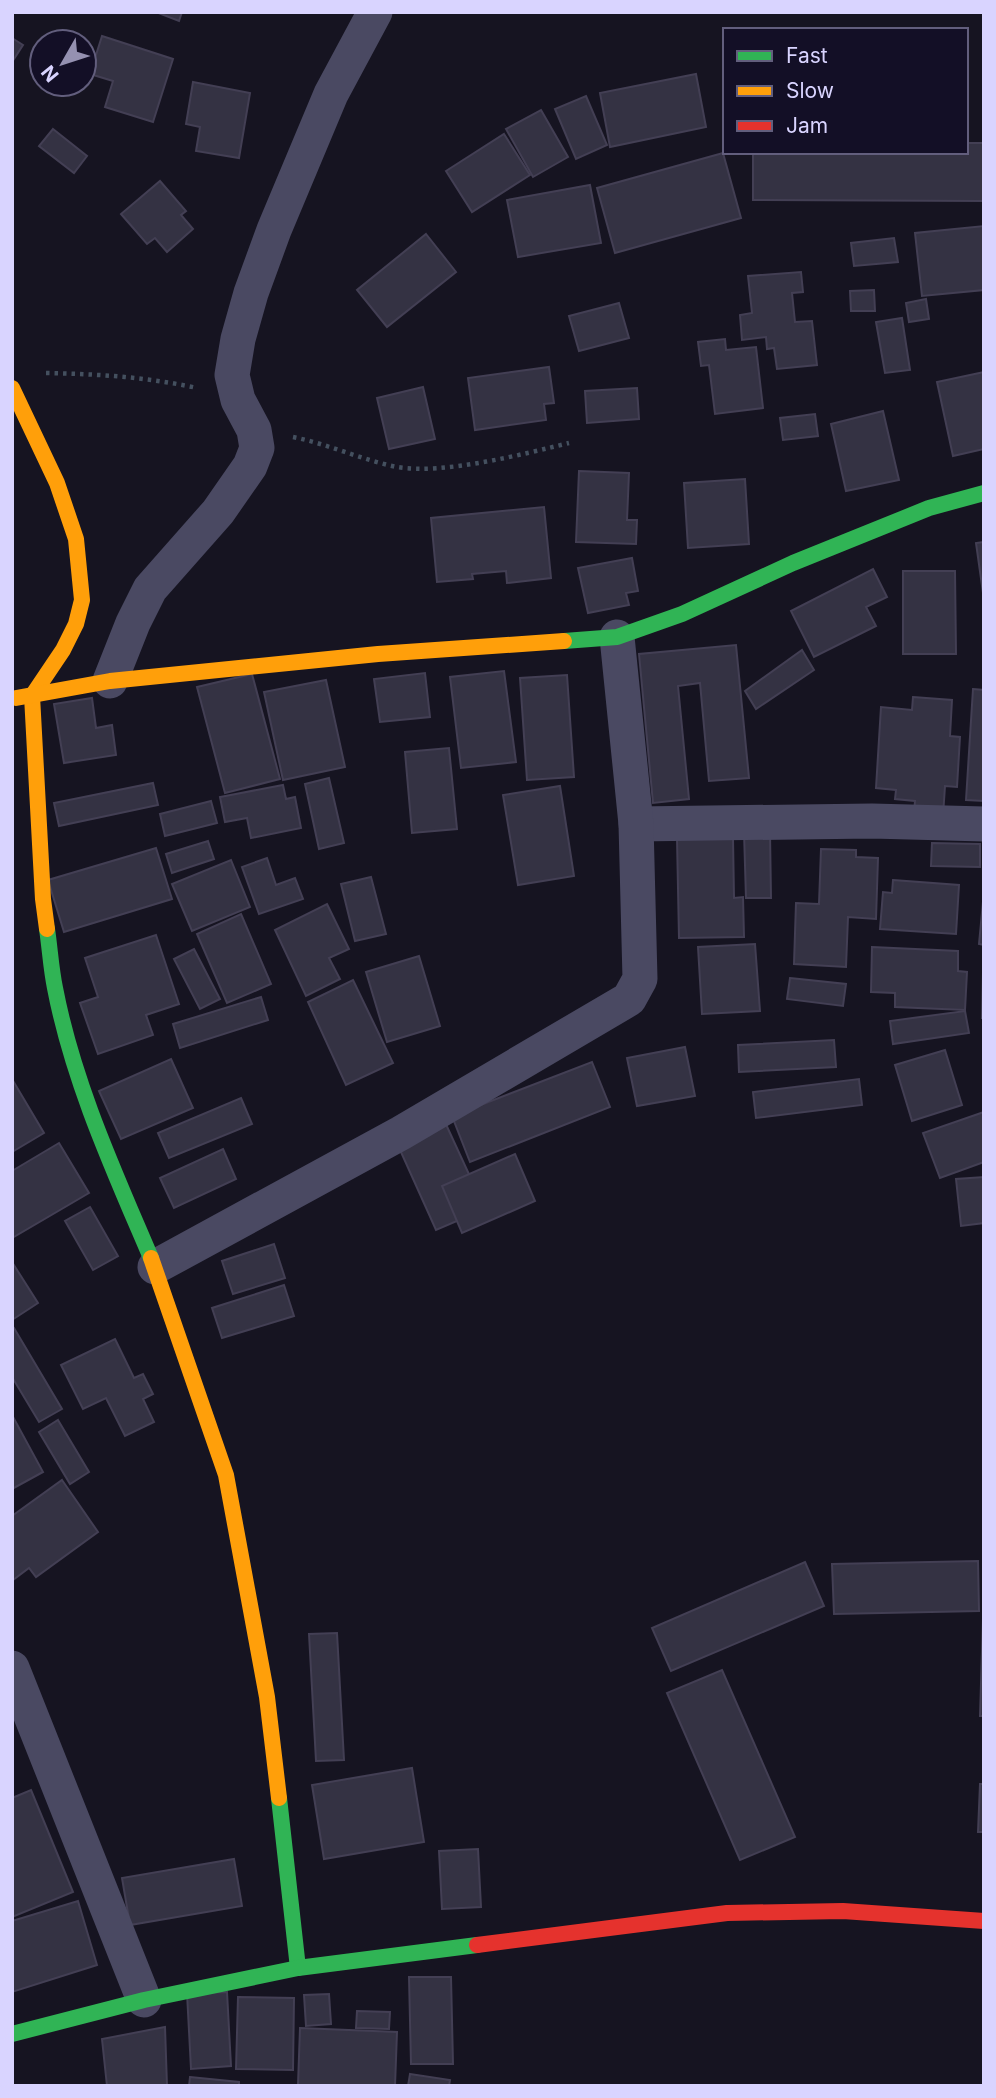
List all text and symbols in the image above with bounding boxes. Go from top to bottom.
north arrow [28,28,98,98]
legend [723,28,968,154]
text: Fast [786,43,828,68]
text: N [37,61,64,86]
text: Slow [786,78,834,103]
text: Jam [786,113,828,138]

